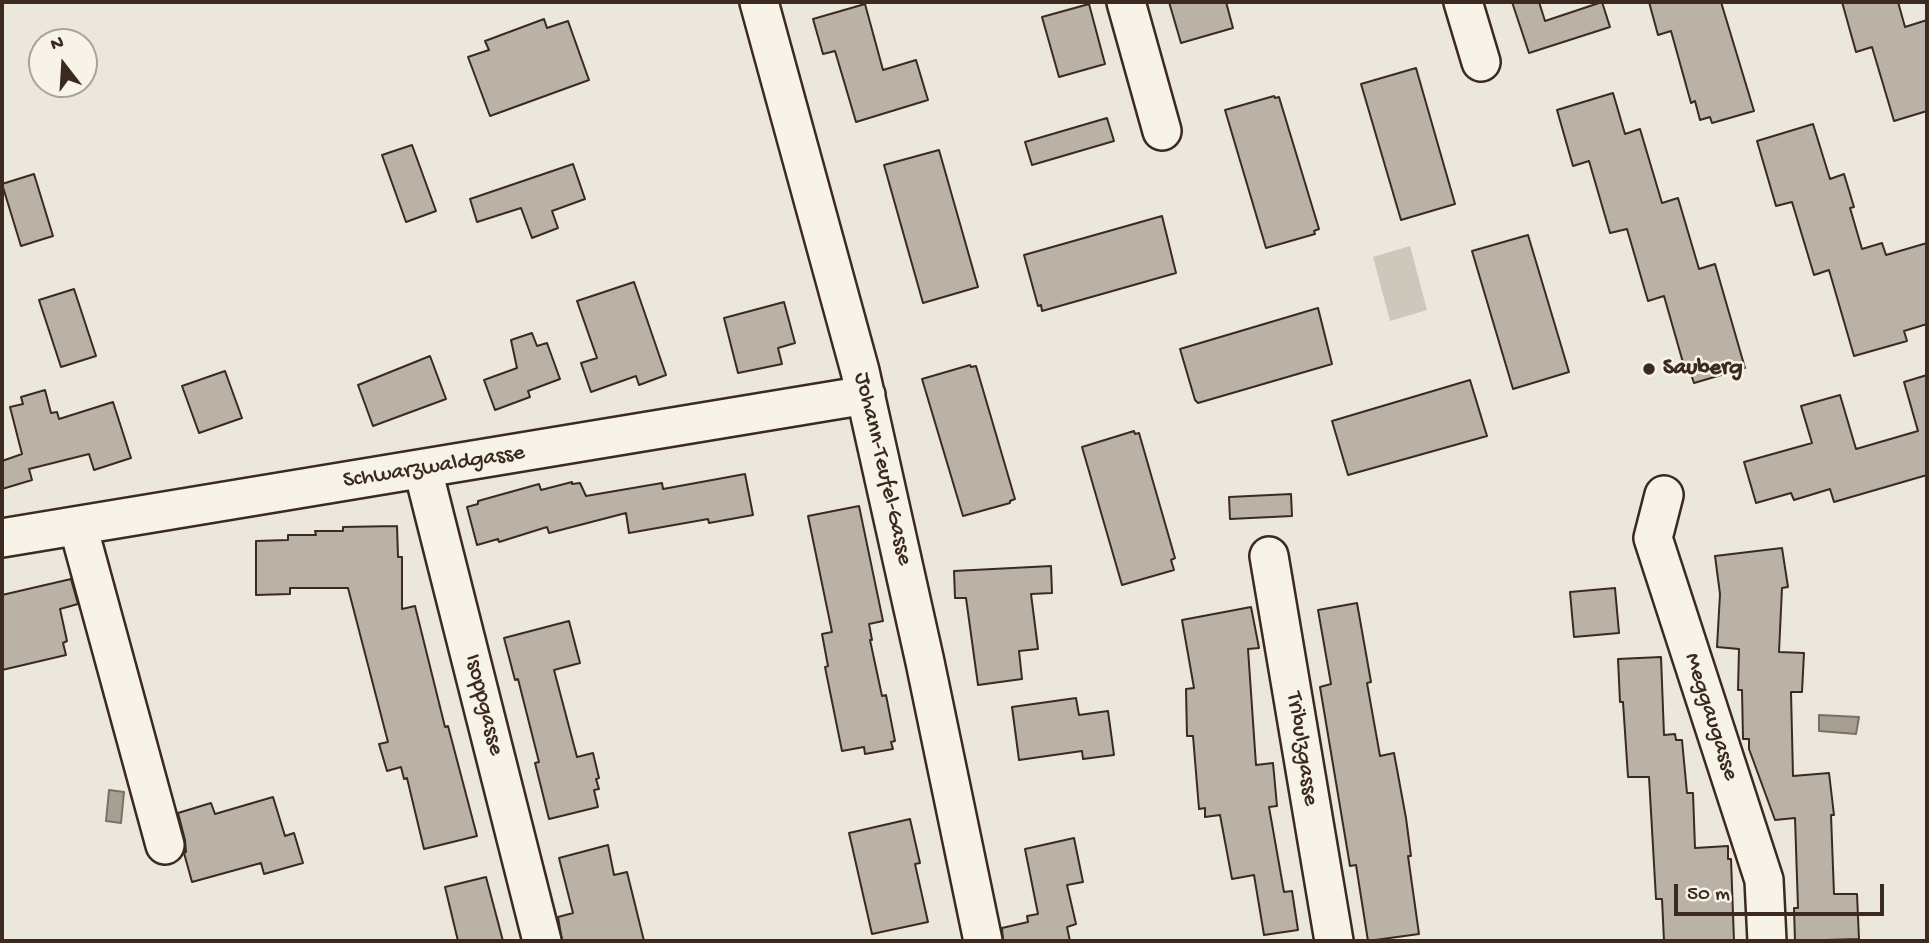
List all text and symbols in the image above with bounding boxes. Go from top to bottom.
north arrow [28,28,98,98]
text: N [48,32,67,57]
place label: Sauberg [1663,355,1742,383]
marker: Sauberg [1641,361,1657,377]
street label: Johann-Teufel-Gasse [846,370,918,568]
street label: Schwarzwaldgasse [341,440,527,496]
street label: Meggaugasse [1676,650,1744,784]
street label: Isoppgasse [457,652,509,758]
street label: Tribulzgasse [1278,690,1324,808]
scale bar [1677,870,1887,914]
text: 50 m [1687,883,1730,908]

